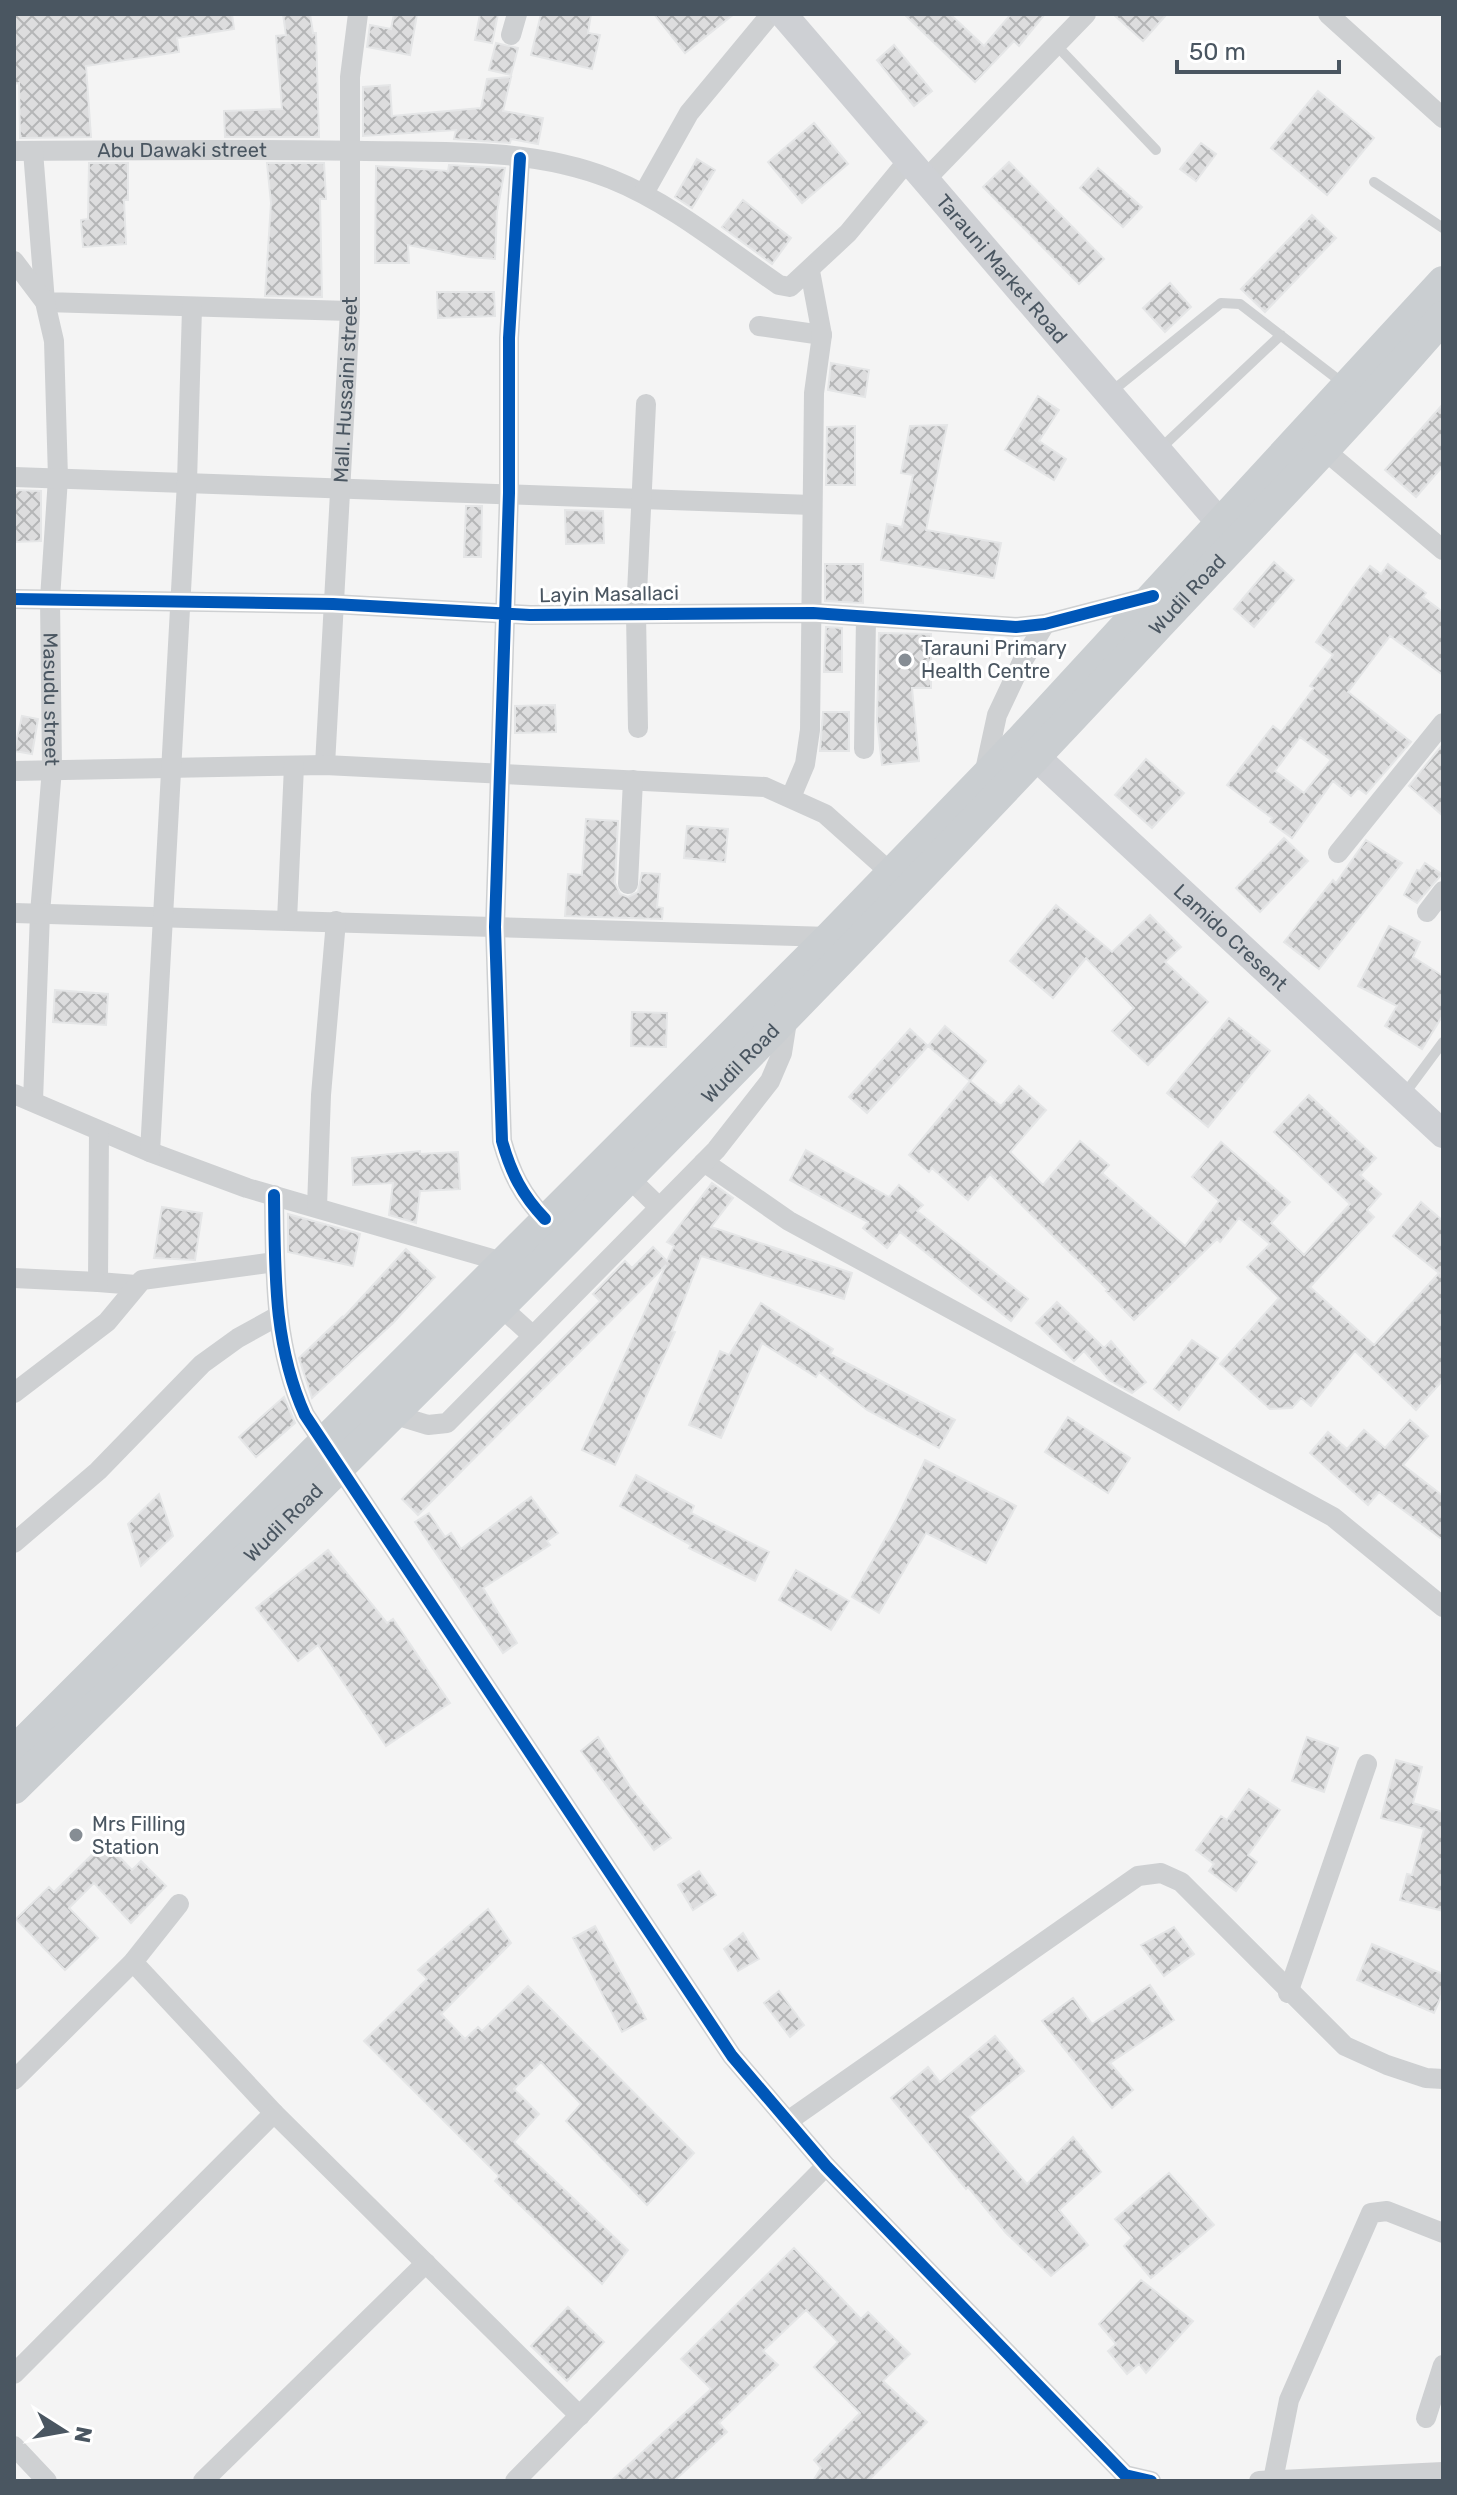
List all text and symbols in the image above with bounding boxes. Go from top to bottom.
scale bar [1177,24,1339,74]
text: 50 m [1189,38,1246,66]
street label: Abu Dawaki street [97,138,267,162]
street label: Tarauni Market Road [931,189,1073,348]
street label: Mall. Hussaini street [329,296,362,483]
street label: Wudil Road [1144,549,1231,640]
street label: Layin Masallaci [539,581,679,607]
street label: Masudu street [38,632,64,766]
place label: Tarauni Primary Health Centre [921,636,1067,683]
marker: Tarauni Primary Health Centre [896,651,914,669]
street label: Lamido Cresent [1169,879,1293,996]
street label: Wudil Road [696,1019,784,1108]
street label: Wudil Road [239,1478,328,1567]
place label: Mrs Filling Station [92,1812,186,1859]
marker: Mrs Filling Station [67,1826,85,1844]
north arrow [24,2391,104,2471]
text: N [68,2424,98,2445]

